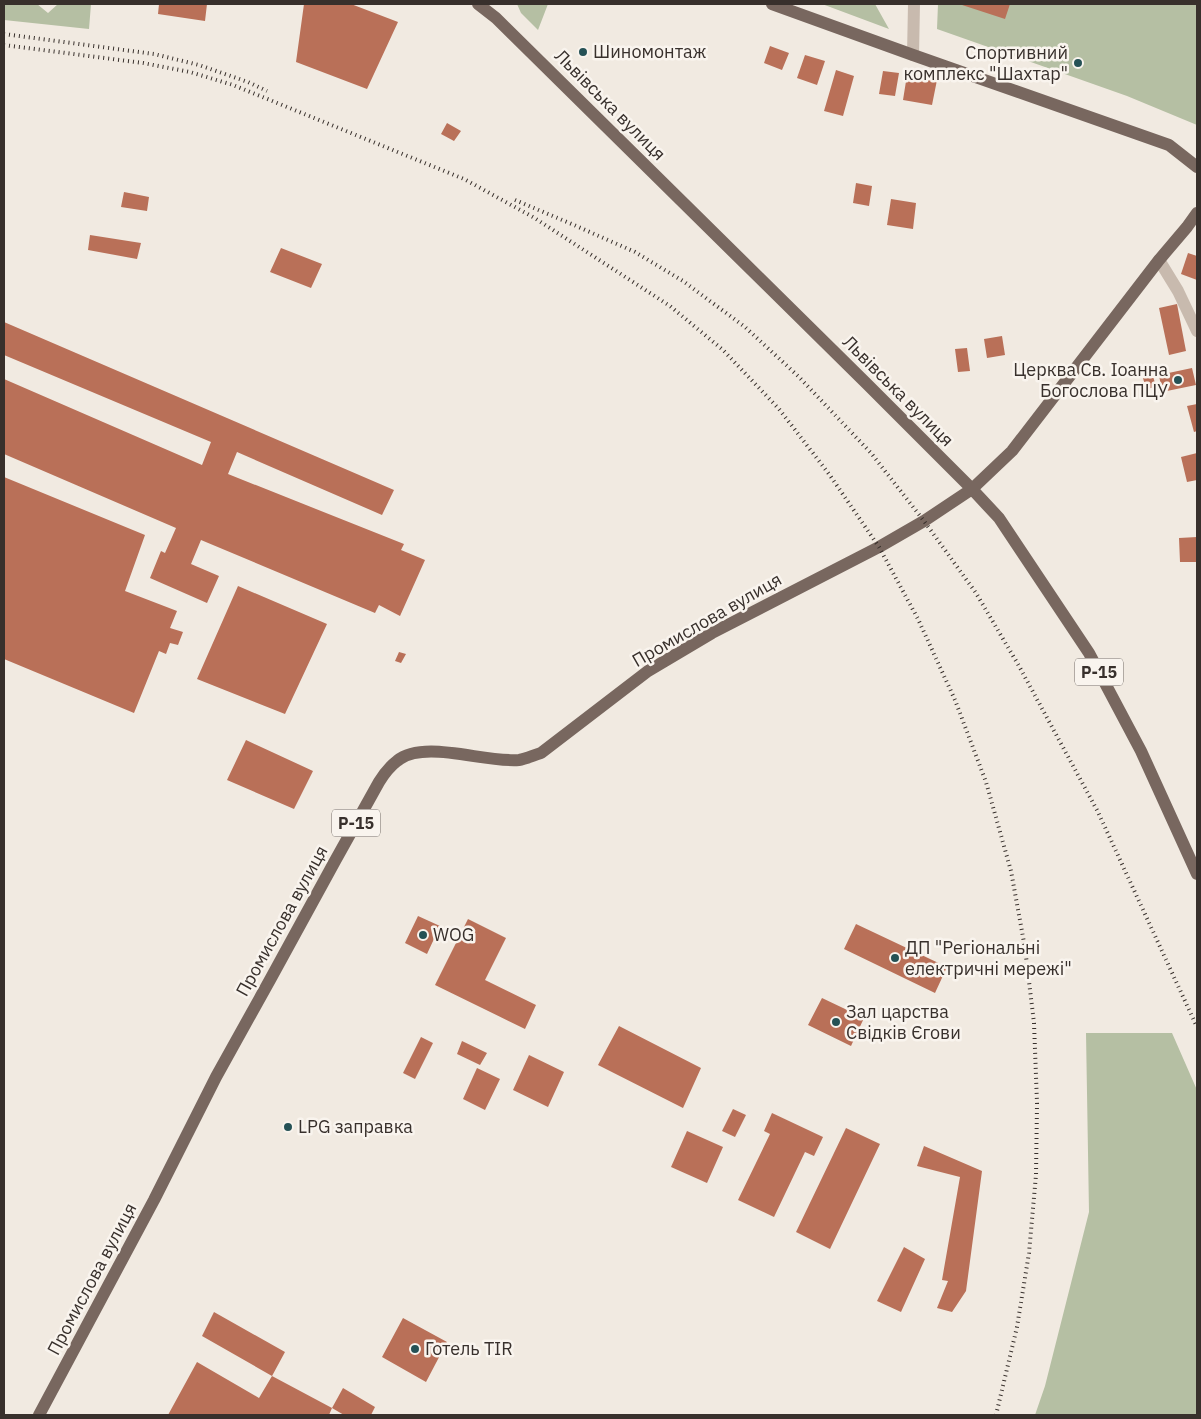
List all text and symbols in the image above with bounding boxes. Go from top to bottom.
place label: Шиномонтаж [593,40,707,63]
place label: Спортивний комплекс "Шахтар" [903,41,1068,85]
street label: Львівська вулиця [550,44,671,165]
marker: Шиномонтаж [577,46,589,58]
marker: Спортивний комплекс "Шахтар" [1072,57,1084,69]
street label: Львівська вулиця [838,330,959,451]
place label: Церква Св. Іоанна Богослова ПЦУ [1013,358,1168,402]
marker: Церква Св. Іоанна Богослова ПЦУ [1172,374,1184,386]
street label: Промислова вулиця [628,567,786,672]
road number: Р-15 [1075,659,1123,686]
road number: Р-15 [332,810,380,836]
street label: Промислова вулиця [231,841,333,1000]
place label: WOG [433,923,474,946]
marker: WOG [417,929,429,941]
place label: ДП "Регіональні електричні мережі" [905,936,1072,980]
marker: ДП "Регіональні електричні мережі" [889,952,901,964]
place label: Зал царства Свідків Єгови [846,1000,961,1044]
marker: Зал царства Свідків Єгови [830,1016,842,1028]
place label: LPG заправка [298,1115,413,1138]
marker: LPG заправка [282,1121,294,1133]
street label: Промислова вулиця [42,1199,141,1359]
place label: Готель TIR [425,1337,513,1360]
marker: Готель TIR [409,1343,421,1355]

